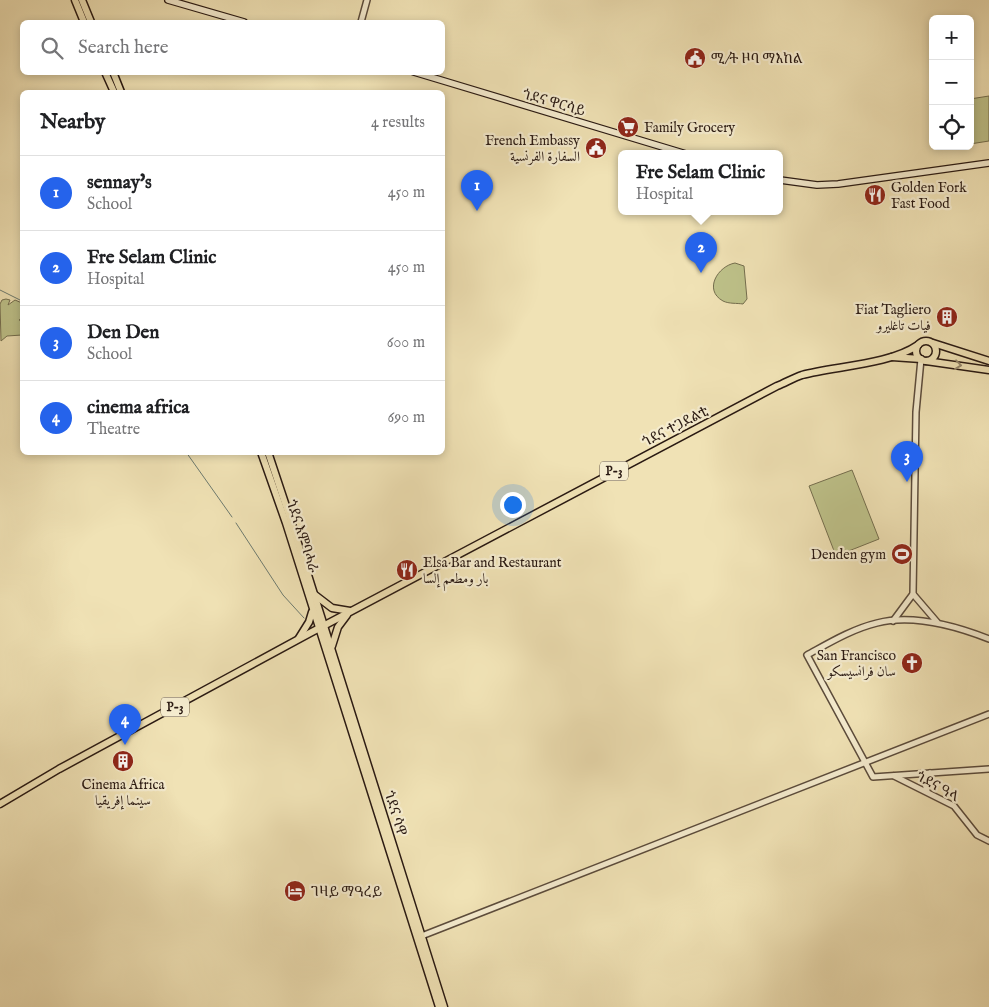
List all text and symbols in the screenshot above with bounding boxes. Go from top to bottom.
map controls [929,15,974,150]
button: + [929,15,974,60]
search box [20,20,445,75]
icon: search [38,34,66,62]
text: Search here [78,36,169,60]
public building icon: ሚ/ት ዞባ ማእከል [683,46,707,70]
place label: ሚ/ት ዞባ ማእከል [711,50,803,68]
button: − [929,60,974,105]
street label: ጎደና ዋርሳይ [520,85,587,121]
button: locate [929,105,974,150]
text: Nearby [40,109,105,136]
text: 4 results [371,113,425,133]
supermarket icon: Family Grocery [616,115,640,139]
place label: Family Grocery [644,119,735,137]
place label: French Embassy السفارة الفرنسية [485,132,580,166]
public building icon: French Embassy السفارة الفرنسية [584,136,608,160]
popup [618,150,783,215]
text: Fre Selam Clinic [636,161,765,185]
pin: 1 [461,170,493,211]
text: sennay's [87,171,152,195]
place label: Golden Fork Fast Food [891,179,967,213]
text: 1 [53,183,59,203]
text: 450 m [388,183,425,203]
restaurant icon: Golden Fork Fast Food [863,183,887,207]
text: Hospital [636,185,693,205]
text: School [87,195,132,215]
pin: 2 [685,232,717,273]
text: Fre Selam Clinic [87,246,217,270]
text: 2 [52,258,60,278]
text: 450 m [388,258,425,278]
text: Hospital [87,270,144,290]
place label: Fiat Tagliero فيات تاغليرو [855,301,931,335]
building icon: Fiat Tagliero فيات تاغليرو [935,305,959,329]
text: Den Den [87,321,159,345]
text: 3 [53,333,59,353]
text: 600 m [387,333,425,353]
text: School [87,345,132,365]
one-way arrow [954,359,962,370]
text: cinema africa [87,396,190,420]
street label: ጎደና ተጋደልቲ [639,403,712,451]
text: 4 [52,408,60,428]
text: 690 m [388,408,425,428]
text: Theatre [87,420,140,440]
pin: 3 [891,441,923,482]
road number: P-3 [600,462,628,481]
your location [500,492,526,518]
street label: ጎደና እምባሓራ [282,497,322,576]
sports icon: Denden gym [890,542,914,566]
place label: Denden gym [811,546,886,564]
place label: Elsa Bar and Restaurant بار ومطعم إلسا [423,554,562,592]
restaurant icon: Elsa Bar and Restaurant بار ومطعم إلسا [395,558,419,582]
place label: San Francisco سان فرانسيسكو [817,647,896,681]
church icon: San Francisco سان فرانسيسكو [900,651,924,675]
road number: P-3 [161,698,189,716]
pin: 4 [109,704,141,745]
building icon: Cinema Africa سينما إفريقيا [111,749,135,773]
street label: ጎደና ዓላ [913,768,962,806]
place label: Cinema Africa سينما إفريقيا [82,776,165,810]
street label: ጎደና ሳዋ [380,789,410,838]
hotel icon: ገዛይ ማዓረይ [283,879,307,903]
place label: ገዛይ ማዓረይ [311,883,382,901]

